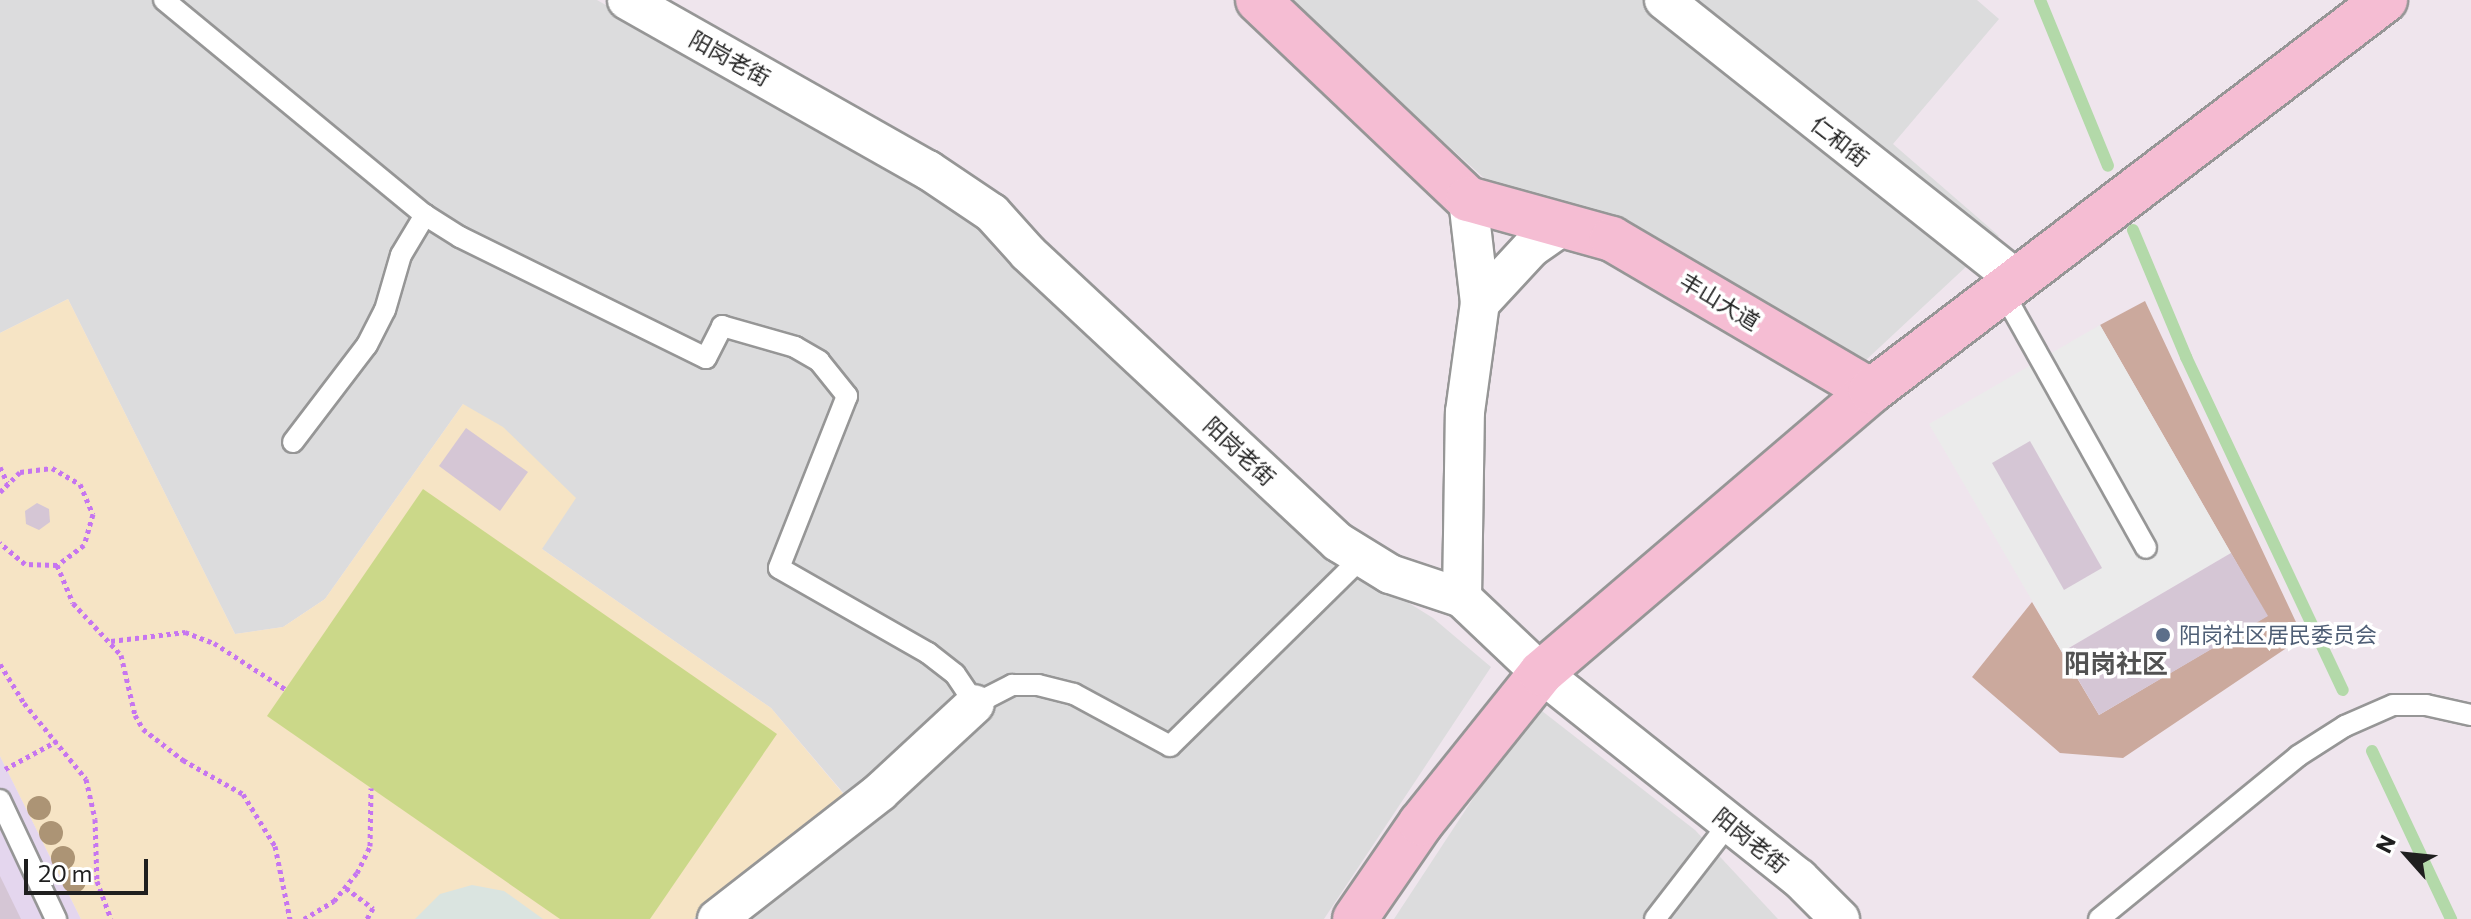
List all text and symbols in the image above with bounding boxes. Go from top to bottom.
street label: 阳岗老街 [685,25,775,91]
street label: 仁和街 [1806,110,1874,172]
street label: 丰山大道 [1675,267,1765,335]
street label: 阳岗老街 [1199,411,1281,491]
place label: 阳岗社区居民委员会 [2179,622,2377,648]
marker: 阳岗社区居民委员会 [2154,626,2172,644]
district label: 阳岗社区 [2064,647,2168,679]
street label: 阳岗老街 [1708,802,1794,878]
north arrow [2367,815,2447,895]
text: N [2369,830,2401,857]
scale bar [28,843,152,893]
text: 20 m [38,858,92,887]

